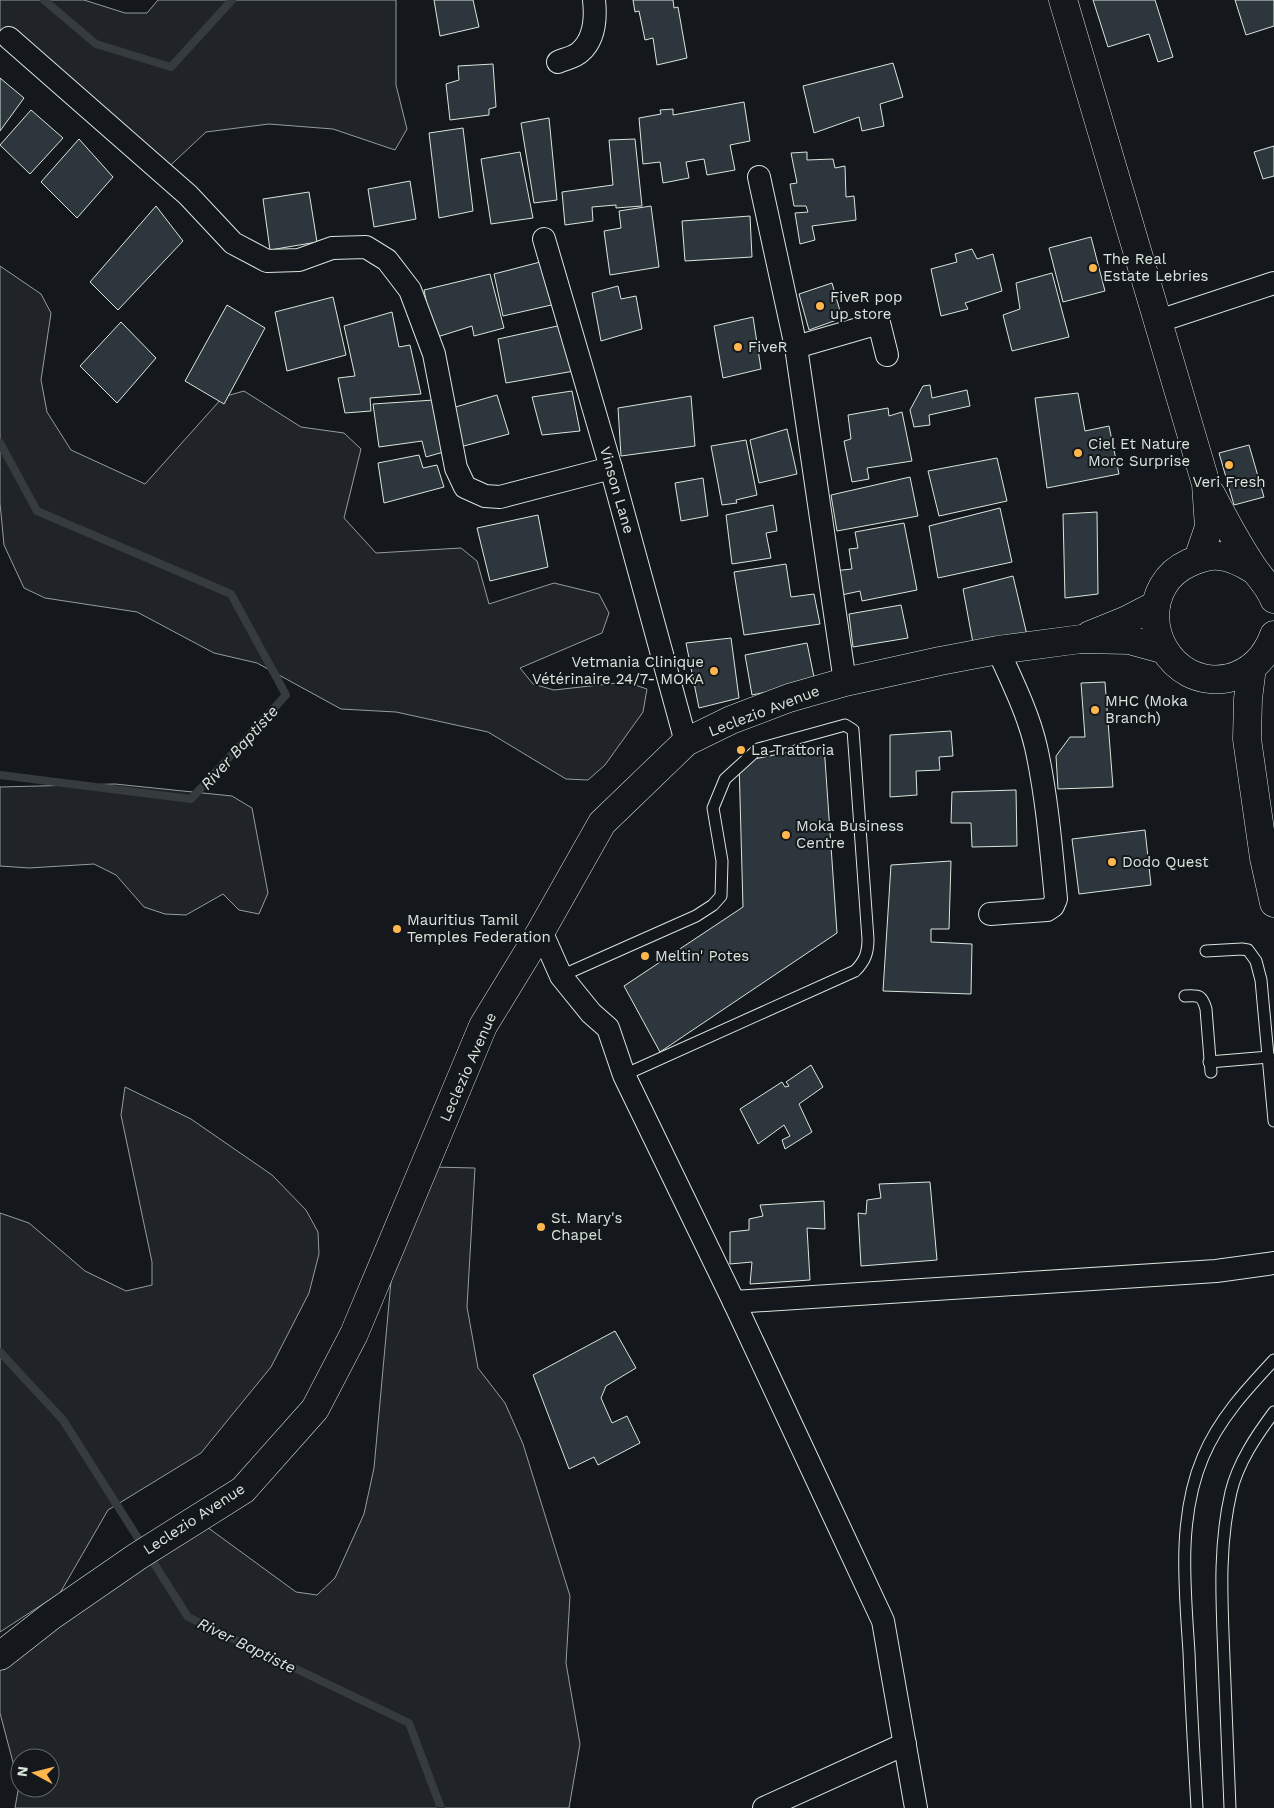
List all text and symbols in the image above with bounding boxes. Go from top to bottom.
place label: The Real Estate Lebries [1103,250,1209,285]
marker: The Real Estate Lebries [1087,262,1099,274]
place label: FiveR pop up store [830,288,902,323]
marker: FiveR pop up store [814,300,826,312]
place label: FiveR [748,338,788,356]
marker: FiveR [732,341,744,353]
place label: Ciel Et Nature Morc Surprise [1088,435,1190,470]
street label: Vinson Lane [596,444,638,536]
marker: Ciel Et Nature Morc Surprise [1072,447,1084,459]
marker: Veri Fresh [1223,459,1235,471]
place label: Veri Fresh [1192,473,1266,491]
place label: Vetmania Clinique Vétérinaire 24/7- MOKA [532,653,704,688]
marker: Vetmania Clinique Vétérinaire 24/7- MOKA [708,665,720,677]
street label: Leclezio Avenue [706,682,822,740]
place label: MHC (Moka Branch) [1105,692,1188,727]
water label: River Baptiste [197,701,282,793]
marker: MHC (Moka Branch) [1089,704,1101,716]
place label: La Trattoria [751,741,835,759]
marker: La Trattoria [735,744,747,756]
place label: Moka Business Centre [796,817,904,852]
marker: Moka Business Centre [780,829,792,841]
place label: Dodo Quest [1122,853,1209,871]
marker: Dodo Quest [1106,856,1118,868]
place label: Mauritius Tamil Temples Federation [407,911,551,946]
marker: Mauritius Tamil Temples Federation [391,923,403,935]
place label: Meltin' Potes [655,947,749,965]
marker: Meltin' Potes [639,950,651,962]
street label: Leclezio Avenue [436,1010,500,1124]
place label: St. Mary's Chapel [551,1209,622,1244]
marker: St. Mary's Chapel [535,1221,547,1233]
street label: Leclezio Avenue [140,1479,248,1559]
water label: River Baptiste [195,1613,299,1677]
north arrow [10,1748,60,1798]
text: N [14,1765,31,1778]

